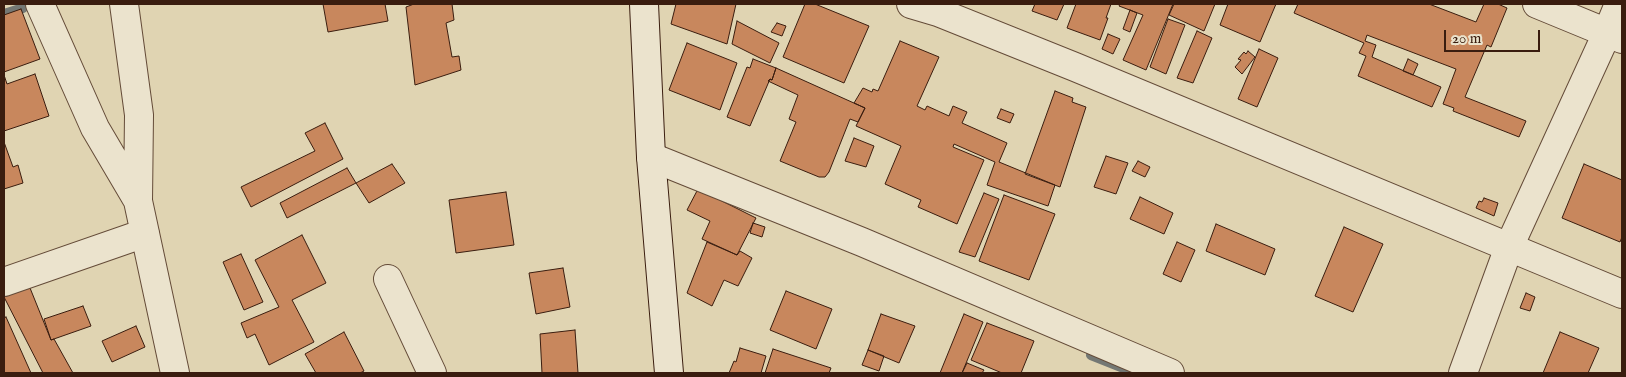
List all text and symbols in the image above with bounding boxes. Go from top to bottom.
scale bar [1446,20,1542,52]
text: 20 m [1452,29,1481,48]

